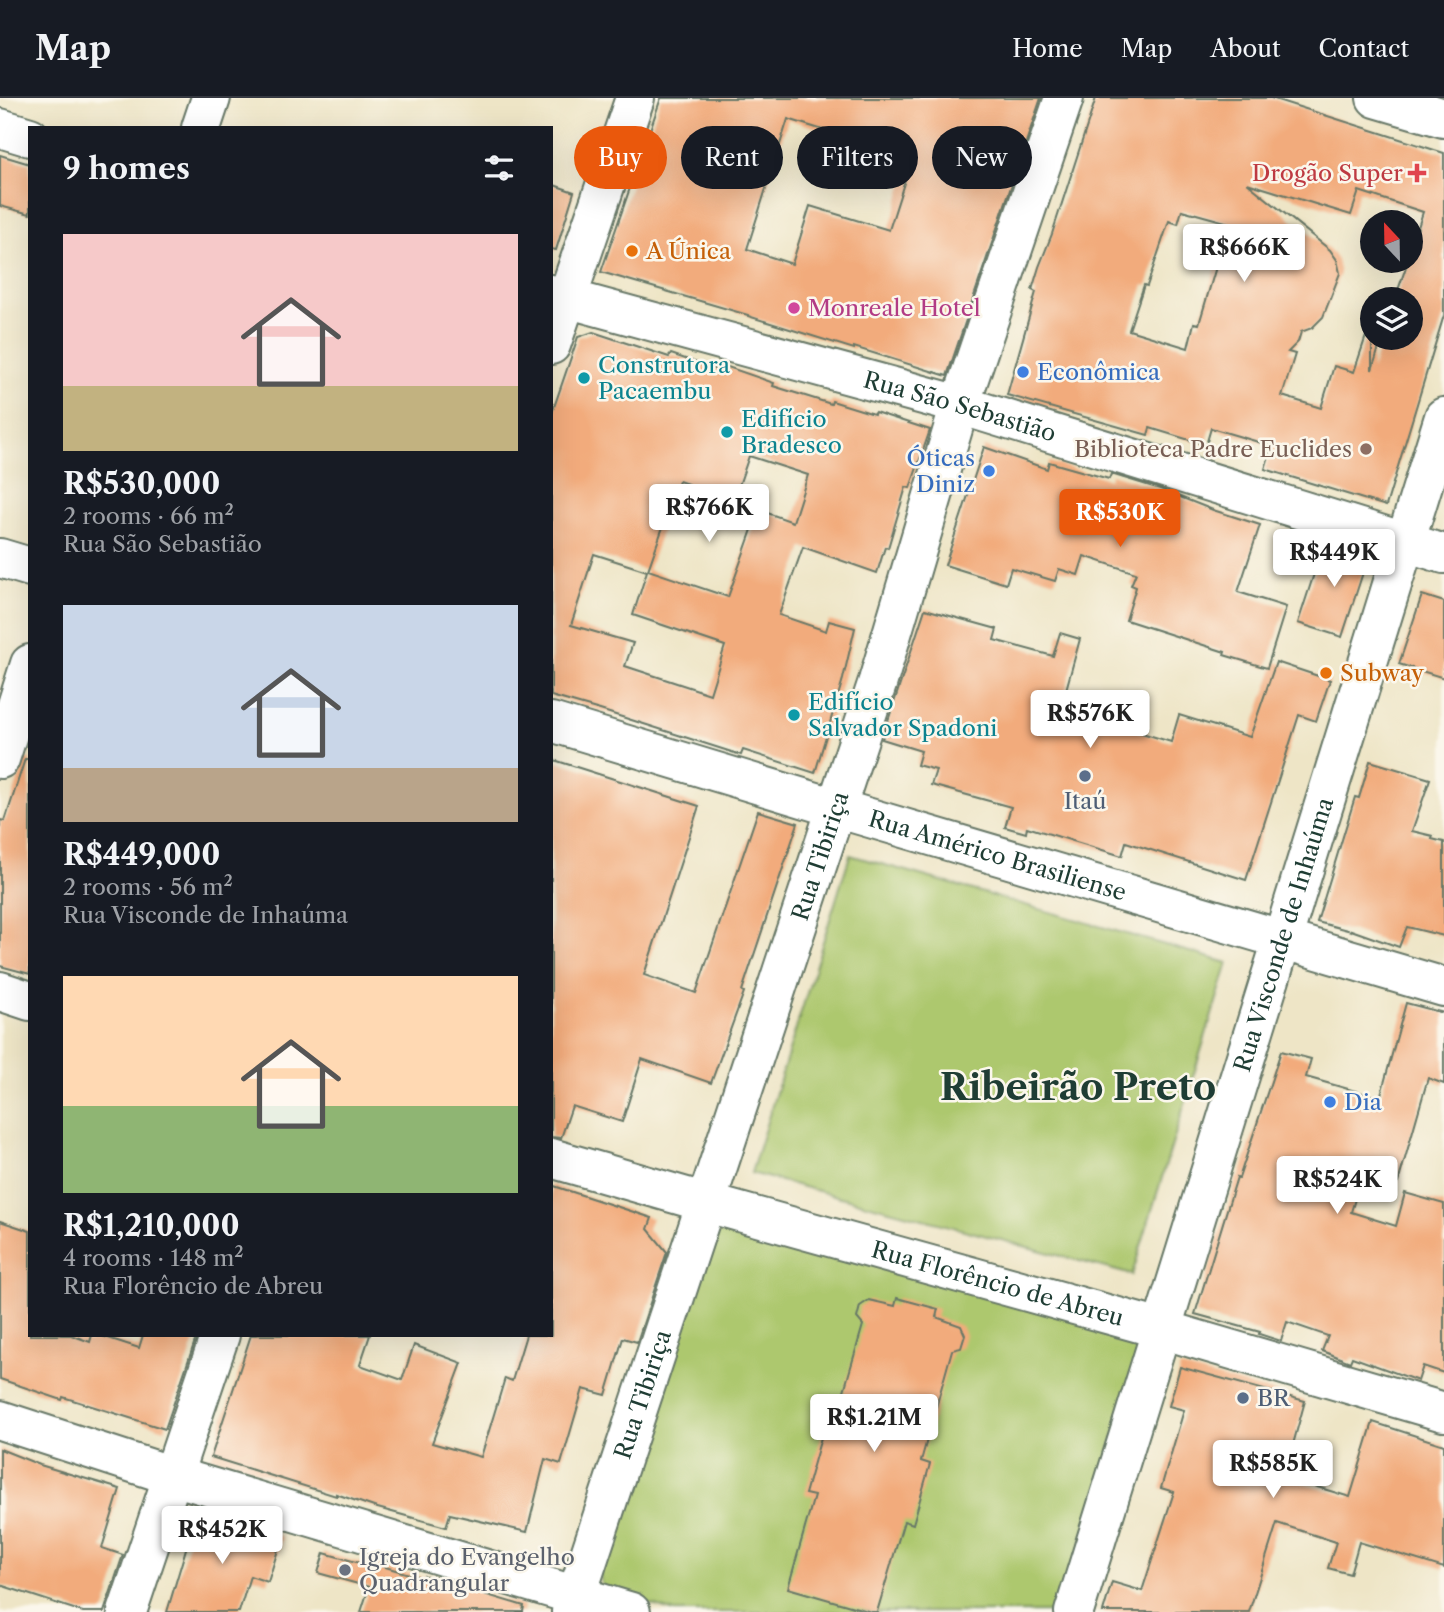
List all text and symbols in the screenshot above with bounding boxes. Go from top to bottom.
text: Map [35,28,111,69]
text: Home [1012,34,1083,63]
text: Map [1121,34,1172,63]
text: About [1210,34,1281,63]
text: Contact [1319,34,1409,63]
chip: Buy [574,126,667,189]
chip: Rent [681,126,783,189]
chip: Filters [797,126,918,189]
chip: New [932,126,1032,189]
icon: filters [480,149,518,187]
text: 9 homes [63,150,190,187]
place label: Drogão Super [1252,159,1403,187]
marker: Drogão Super [1409,165,1425,181]
north arrow [1360,210,1423,273]
map controls [1360,210,1423,350]
pin: R$666K [1187,225,1301,284]
text: R$666K [1199,233,1289,261]
place label: A Única [645,237,732,265]
marker: A Única [624,243,640,259]
icon: home [228,279,354,405]
button: layers [1360,287,1423,350]
place label: Monreale Hotel [808,294,981,322]
marker: Monreale Hotel [786,300,802,316]
place label: Construtora Pacaembu [598,351,731,405]
place label: Econômica [1037,358,1161,386]
marker: Econômica [1015,364,1031,380]
street label: Rua São Sebastião [860,365,1059,448]
marker: Construtora Pacaembu [576,370,592,386]
place label: Edifício Bradesco [741,405,842,459]
marker: Edifício Bradesco [719,424,735,440]
place label: Biblioteca Padre Euclides [1074,435,1352,463]
marker: Biblioteca Padre Euclides [1358,441,1374,457]
place label: Óticas Diniz [907,444,975,498]
marker: Óticas Diniz [981,463,997,479]
text: R$530,000 [63,465,220,502]
pin: R$766K [652,484,766,544]
pin: R$530K [1063,490,1177,549]
text: R$766K [665,493,753,521]
text: R$530K [1075,498,1165,526]
text: 2 rooms · 66 m² [63,502,234,530]
text: Rua São Sebastião [63,530,262,558]
pin: R$449K [1277,530,1391,589]
text: R$449K [1289,538,1379,566]
icon: home [228,650,354,776]
place label: Subway [1340,659,1424,687]
marker: Subway [1318,665,1334,681]
place label: Edifício Salvador Spadoni [808,688,997,742]
pin: R$576K [1033,690,1147,750]
text: R$576K [1047,699,1133,727]
marker: Edifício Salvador Spadoni [786,707,802,723]
marker: Itaú [1077,768,1093,784]
street label: Rua Tibiriça [786,787,855,924]
place label: Itaú [1064,787,1106,815]
street label: Rua Visconde de Inhaúma [1228,793,1340,1075]
street label: Rua Américo Brasiliense [865,804,1130,907]
text: R$449,000 [63,836,220,873]
text: 2 rooms · 56 m² [63,873,233,901]
text: Rua Visconde de Inhaúma [63,901,348,929]
icon: home [228,1021,354,1147]
district label: Ribeirão Preto [940,1064,1216,1110]
place label: Dia [1344,1088,1383,1116]
marker: Dia [1322,1094,1338,1110]
pin: R$524K [1280,1156,1394,1216]
text: R$524K [1293,1165,1381,1193]
text: R$1,210,000 [63,1207,240,1244]
street label: Rua Florêncio de Abreu [868,1235,1127,1332]
text: 4 rooms · 148 m² [63,1244,244,1272]
text: Rua Florêncio de Abreu [63,1272,323,1300]
street label: Rua Tibiriça [608,1326,677,1463]
place label: BR [1257,1384,1291,1412]
marker: BR [1235,1390,1251,1406]
pin: R$1.21M [809,1394,939,1454]
text: R$1.21M [826,1403,922,1431]
pin: R$585K [1216,1440,1330,1500]
text: R$585K [1229,1449,1317,1477]
pin: R$452K [165,1506,279,1566]
text: R$452K [178,1515,266,1543]
place label: Igreja do Evangelho Quadrangular [359,1543,575,1597]
marker: Igreja do Evangelho Quadrangular [337,1562,353,1578]

